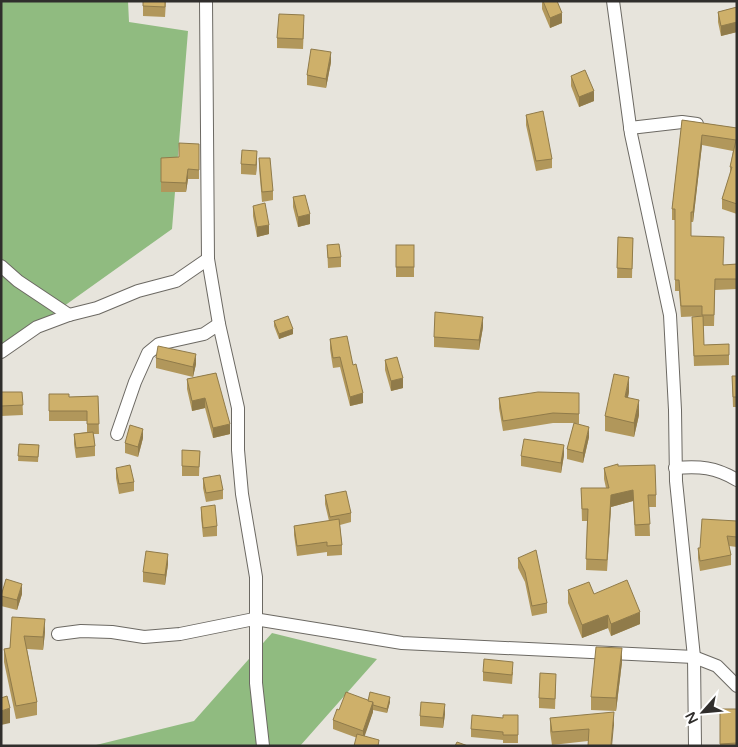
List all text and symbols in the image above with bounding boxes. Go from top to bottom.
north arrow [678,687,728,737]
text: N [682,709,702,727]

